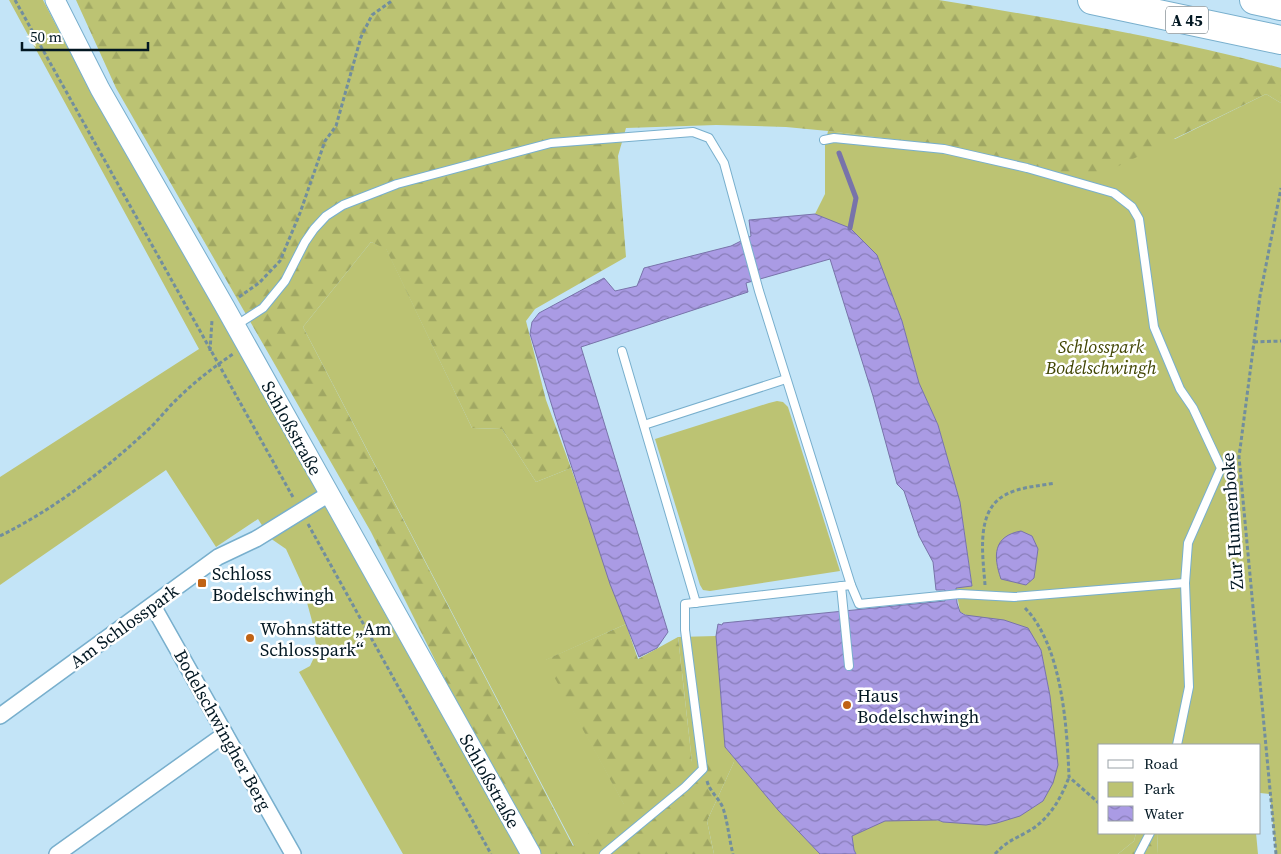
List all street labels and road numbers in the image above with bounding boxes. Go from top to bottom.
road number: A 45 [1166,6,1208,34]
street label: Schloßstraße [256,376,328,480]
street label: Zur Hunnenboke [1215,452,1249,590]
street label: Am Schlosspark [65,578,183,674]
street label: Bodelschwingher Berg [168,645,278,815]
street label: Schloßstraße [454,729,526,833]

